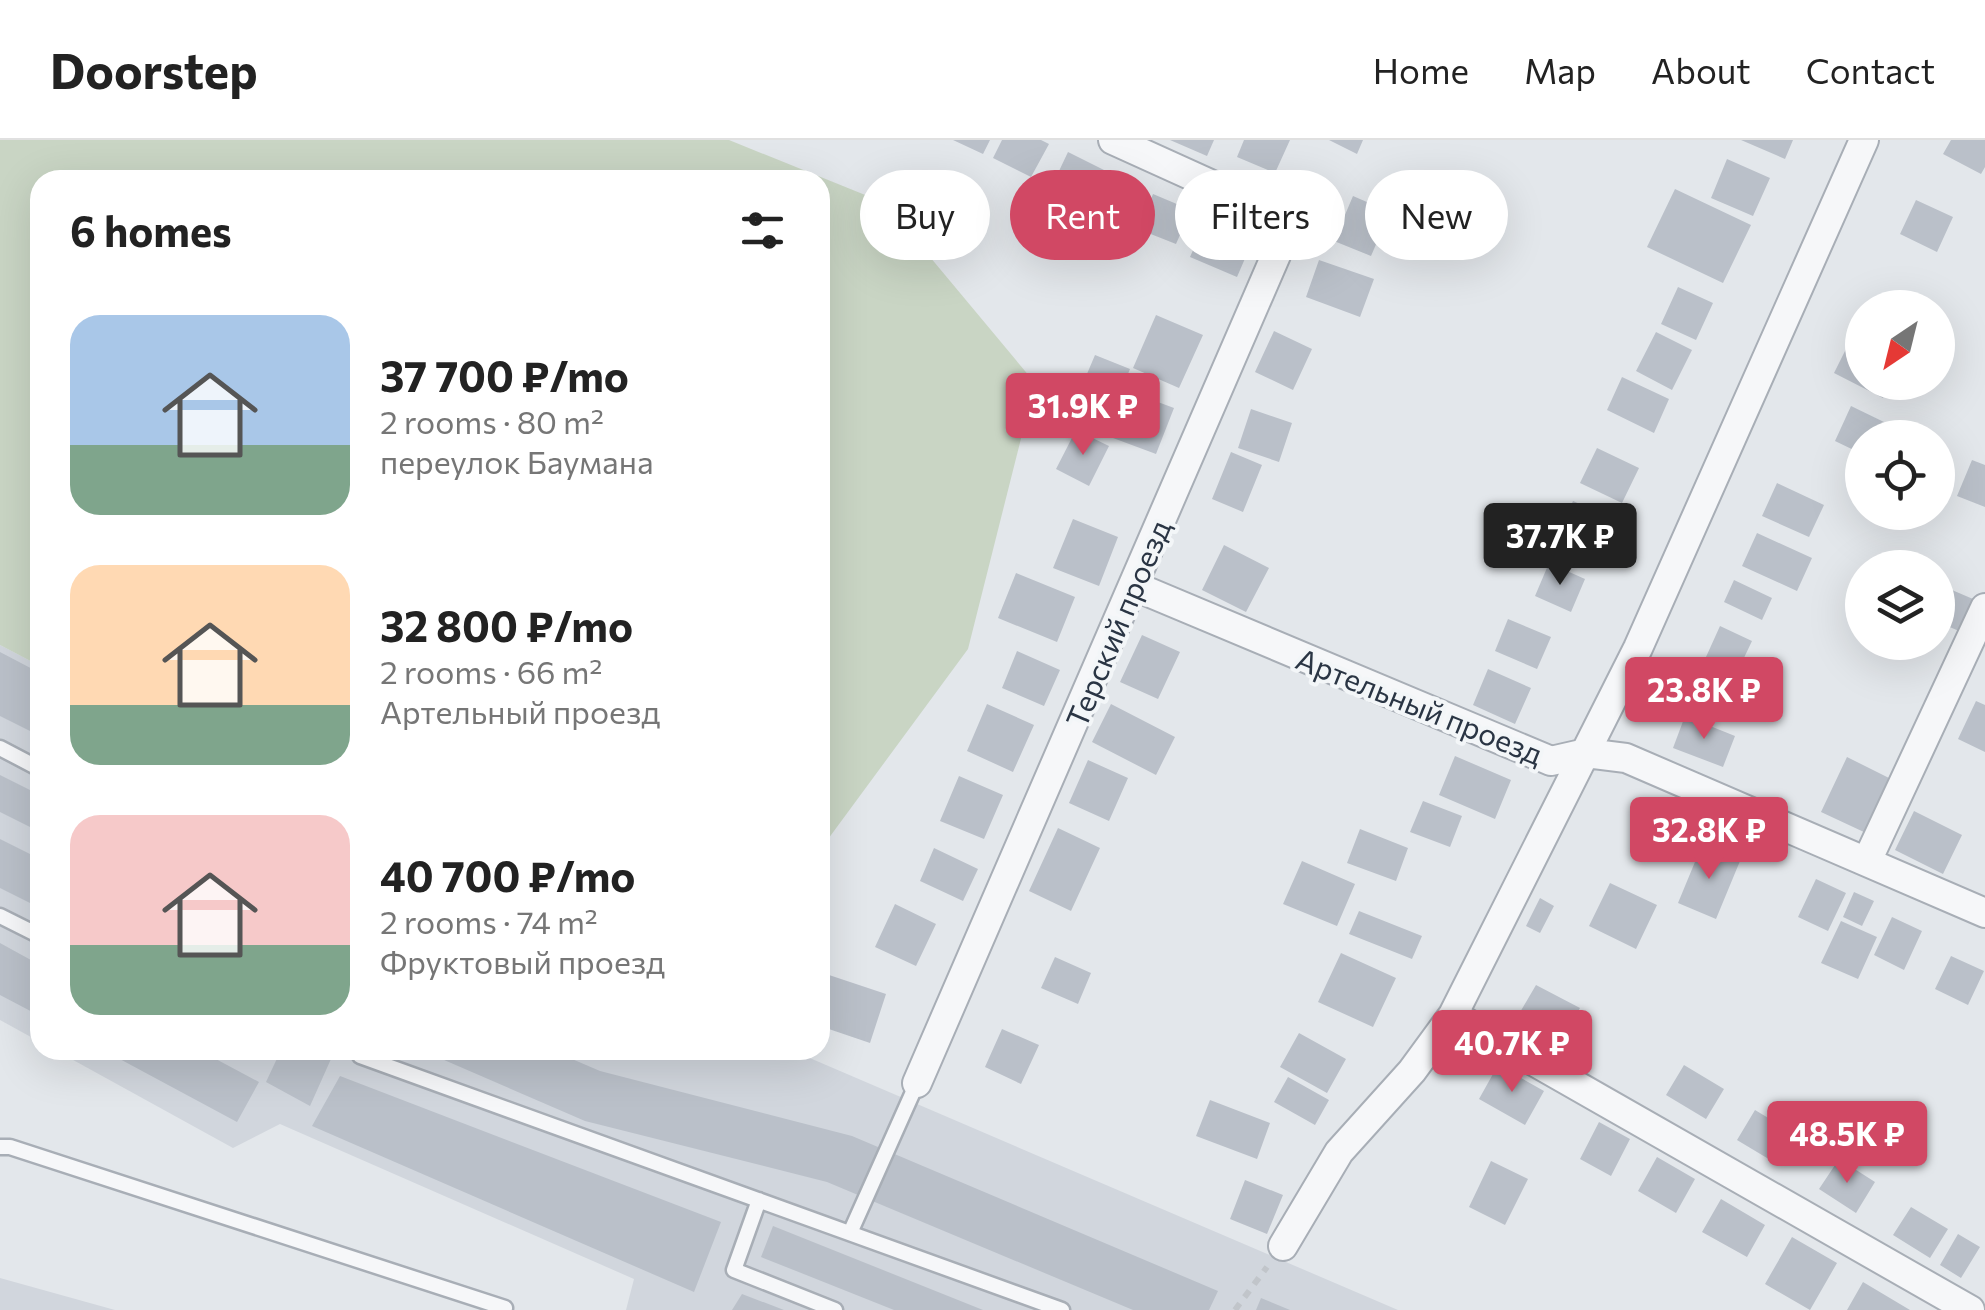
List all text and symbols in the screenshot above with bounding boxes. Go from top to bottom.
text: Doorstep [50,40,258,99]
text: Home [1373,48,1469,91]
text: Map [1524,48,1596,91]
text: About [1651,48,1751,91]
text: Contact [1806,48,1935,91]
chip: Buy [860,170,990,260]
chip: Rent [1010,170,1155,260]
chip: Filters [1175,170,1345,260]
chip: New [1365,170,1508,260]
icon: filters [735,203,790,258]
text: 6 homes [70,204,232,256]
north arrow [1845,290,1955,400]
map controls [1845,290,1955,660]
text: 37 700 ₽/mo [380,349,629,401]
icon: home [150,355,270,475]
pin: 31.9K ₽ [991,373,1175,458]
text: 31.9K ₽ [1028,385,1138,425]
text: 2 rooms · 80 m² [380,401,604,441]
button: locate [1845,420,1955,530]
text: переулок Баумана [380,441,654,481]
pin: 37.7K ₽ [1468,503,1652,588]
street label: Терский проезд [1057,514,1177,732]
text: 37.7K ₽ [1506,515,1614,555]
button: layers [1845,550,1955,660]
text: 32 800 ₽/mo [380,599,633,651]
icon: home [150,605,270,725]
street label: Артельный проезд [1291,639,1549,771]
text: 2 rooms · 66 m² [380,651,602,691]
pin: 23.8K ₽ [1612,657,1796,742]
text: 23.8K ₽ [1647,669,1761,709]
text: Артельный проезд [380,691,660,731]
pin: 32.8K ₽ [1617,797,1801,882]
text: 32.8K ₽ [1652,809,1766,849]
text: 40 700 ₽/mo [380,849,635,901]
icon: home [150,855,270,975]
text: 2 rooms · 74 m² [380,901,598,941]
text: Фруктовый проезд [380,941,665,981]
pin: 40.7K ₽ [1420,1010,1604,1095]
text: 40.7K ₽ [1454,1022,1570,1062]
pin: 48.5K ₽ [1755,1101,1939,1186]
text: 48.5K ₽ [1789,1113,1905,1153]

